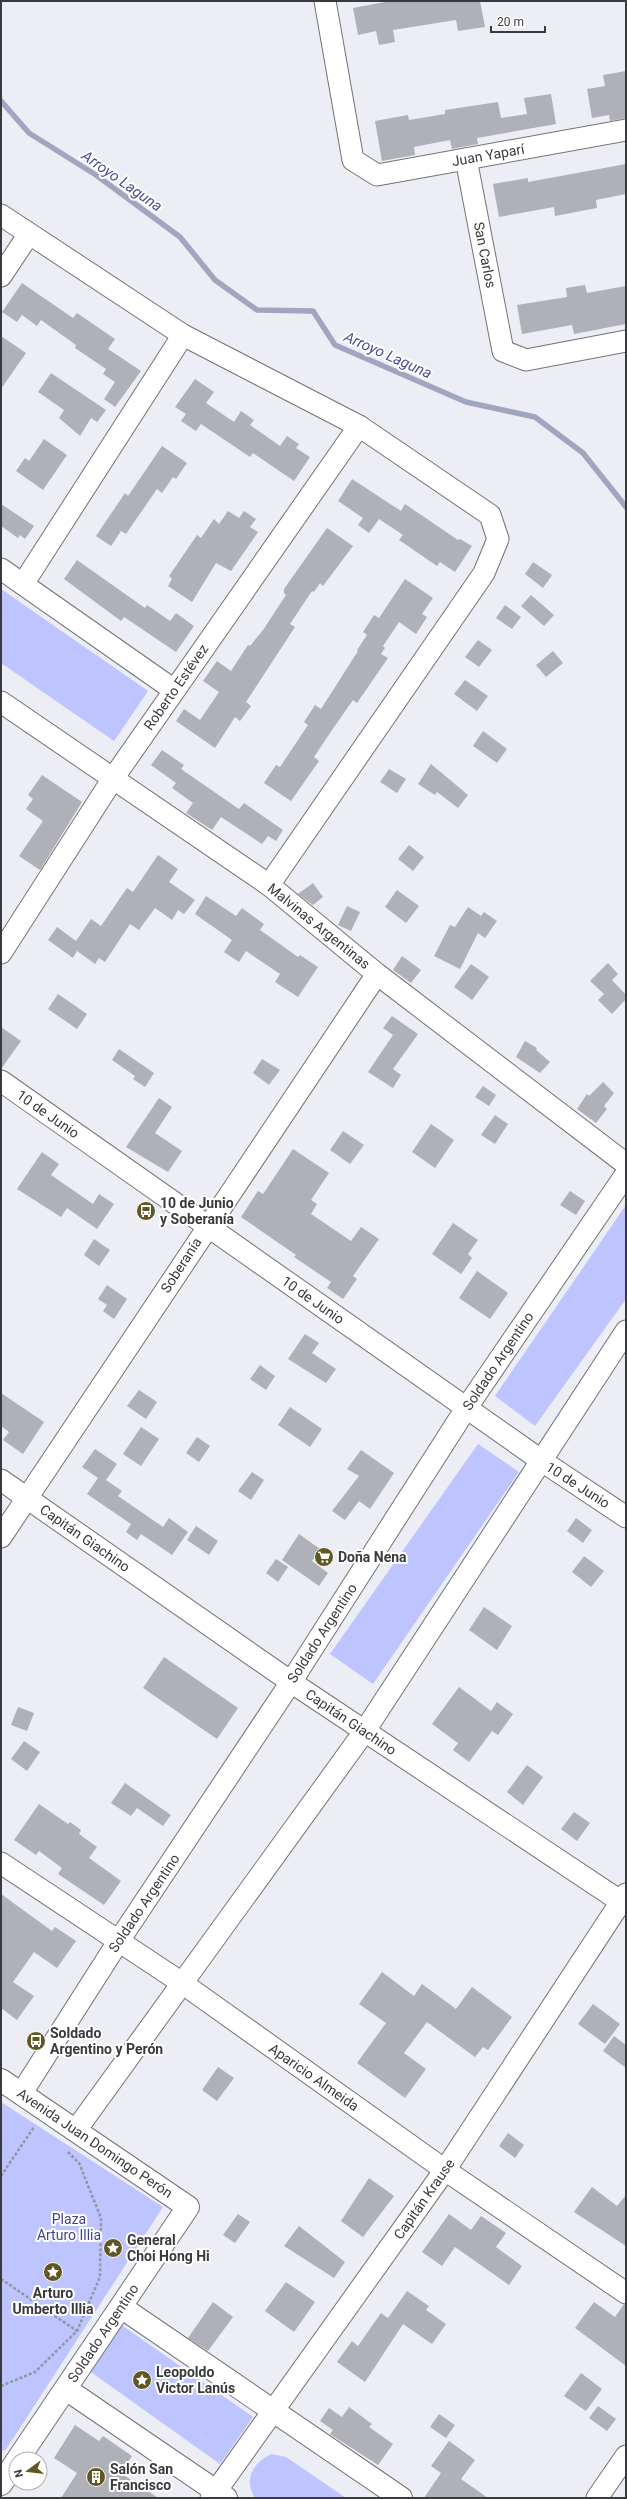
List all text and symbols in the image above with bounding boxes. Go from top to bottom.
scale bar [491,8,545,34]
text: 20 m [497,15,524,29]
street label: Juan Yaparí [450,141,526,169]
water label: Arroyo Laguna [77,146,166,215]
street label: San Carlos [471,220,499,290]
water label: Arroyo Laguna [340,327,435,382]
street label: Roberto Estévez [140,641,212,733]
street label: Malvinas Argentinas [265,880,373,972]
street label: 10 de Junio [14,1087,82,1141]
place label: 10 de Junio y Soberanía [160,1195,235,1227]
bus stop icon: 10 de Junio y Soberanía [135,1200,157,1222]
street label: Soberanía [157,1234,205,1296]
street label: 10 de Junio [279,1273,347,1327]
street label: Soldado Argentino [459,1309,537,1413]
street label: 10 de Junio [543,1459,613,1511]
street label: Capitán Giachino [37,1501,133,1575]
supermarket icon: Doña Nena [313,1546,335,1568]
place label: Doña Nena [338,1549,407,1565]
street label: Soldado Argentino [284,1580,360,1686]
street label: Capitán Giachino [303,1686,399,1758]
street label: Soldado Argentino [105,1851,183,1955]
place label: Soldado Argentino y Perón [50,2025,163,2057]
bus stop icon: Soldado Argentino y Perón [25,2030,47,2052]
street label: Aparicio Almeida [266,2040,362,2114]
street label: Avenida Juan Domingo Perón [14,2085,176,2201]
street label: Capitán Krause [390,2156,458,2242]
park label: Plaza Arturo Illia [37,2211,101,2243]
place label: General Choi Hong Hi [127,2232,210,2264]
place icon: General Choi Hong Hi [102,2237,124,2259]
place icon: Arturo Umberto Illia [42,2261,64,2283]
street label: Soldado Argentino [64,2281,142,2385]
place label: Arturo Umberto Illia [13,2285,94,2317]
place label: Leopoldo Victor Lanús [156,2364,235,2396]
place icon: Leopoldo Victor Lanús [131,2369,153,2391]
north arrow [8,2451,48,2491]
place label: Salón San Francisco [110,2461,173,2493]
building icon: Salón San Francisco [85,2466,107,2488]
text: N [11,2468,26,2479]

